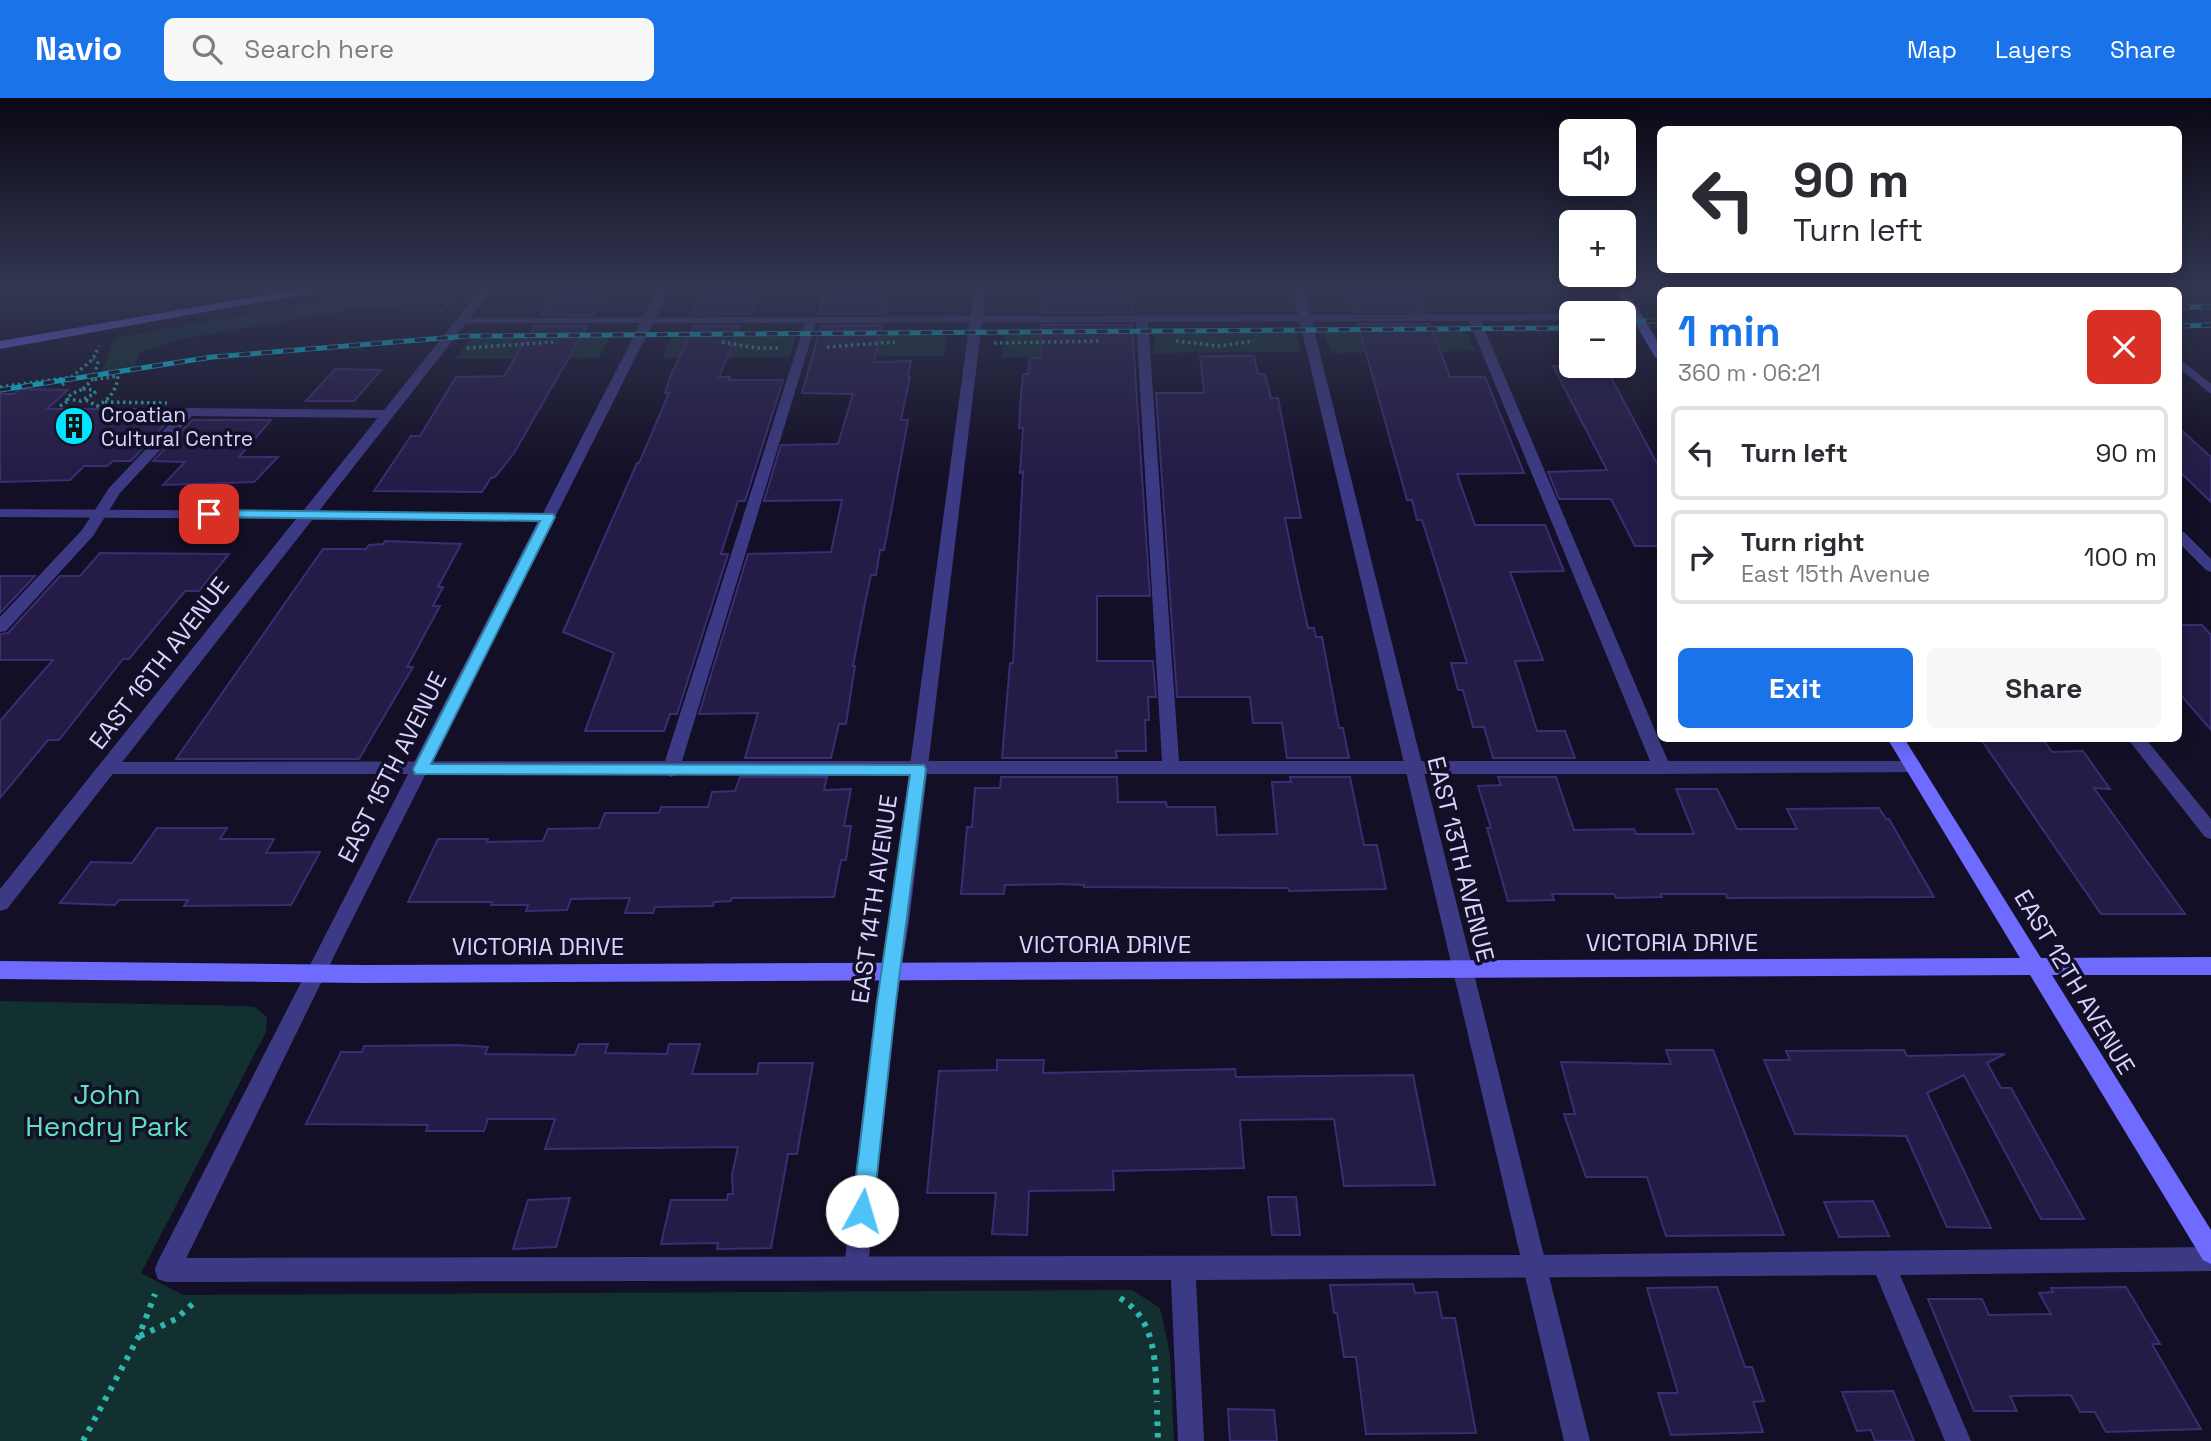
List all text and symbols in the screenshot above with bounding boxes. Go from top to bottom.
search box [164,18,654,81]
text: Navio [35,28,122,70]
icon: search [188,30,226,68]
text: Search here [244,32,394,66]
text: Map [1907,34,1957,65]
text: Layers [1995,34,2072,65]
text: Share [2110,34,2176,65]
map controls [1559,119,1636,378]
button: sound [1559,119,1636,196]
text: 90 m [1793,149,1909,211]
icon: left [1678,154,1769,245]
button: + [1559,210,1636,287]
text: Turn left [1793,210,1923,250]
button: − [1559,301,1636,378]
text: 1 min [1678,305,1781,358]
button: close [2087,310,2161,384]
text: 360 m · 06:21 [1678,358,1821,388]
place label: Croatian Cultural Centre [101,401,253,452]
building icon: Croatian Cultural Centre [53,405,95,447]
icon: left [1682,434,1720,472]
text: Turn left [1741,436,1848,470]
text: 90 m [2095,436,2157,470]
pin [179,484,239,544]
icon: arrive [190,495,228,533]
text: Turn right [1741,525,1865,559]
icon: right [1682,538,1720,576]
text: 100 m [2084,540,2157,574]
text: East 15th Avenue [1741,559,1930,589]
street label: EAST 16TH AVENUE [82,571,236,755]
button: Exit [1678,648,1913,728]
button: Share [1927,648,2161,728]
street label: EAST 15TH AVENUE [331,666,453,868]
street label: EAST 13TH AVENUE [1421,753,1501,965]
street label: EAST 14TH AVENUE [844,793,904,1005]
street label: EAST 12TH AVENUE [2008,884,2142,1080]
street label: VICTORIA DRIVE [1586,927,1758,958]
street label: VICTORIA DRIVE [1019,929,1191,960]
street label: VICTORIA DRIVE [452,931,624,962]
park label: John Hendry Park [25,1076,189,1144]
position arrow [825,1174,899,1248]

